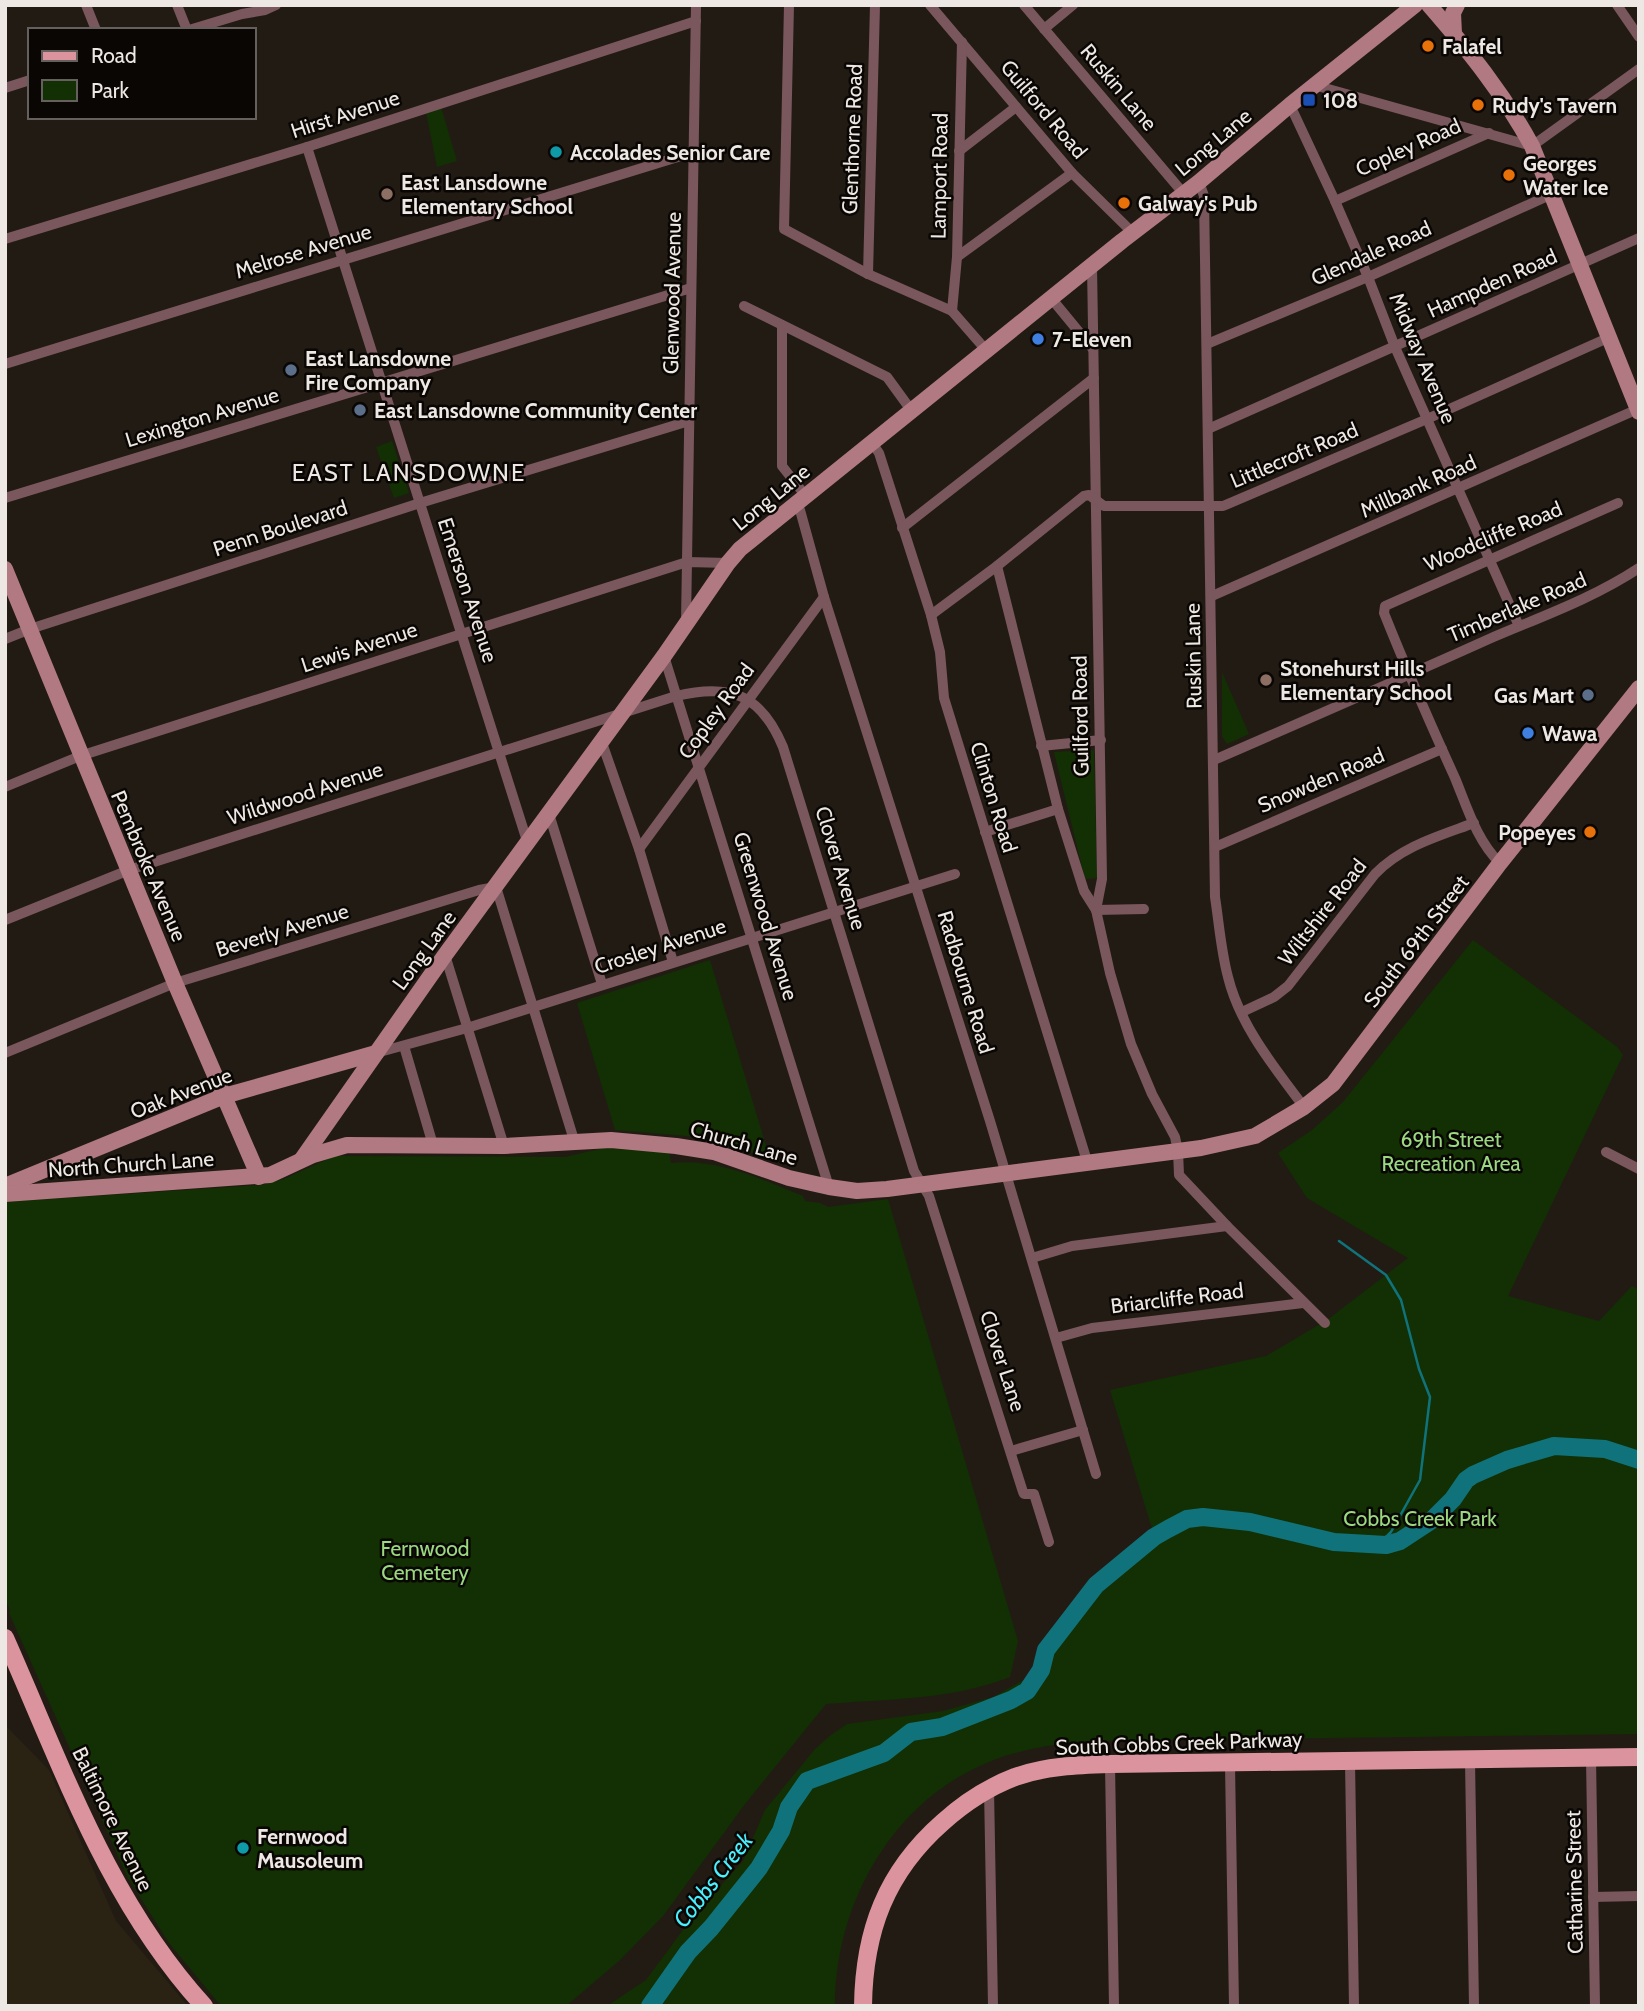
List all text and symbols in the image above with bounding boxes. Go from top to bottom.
legend [28,28,256,119]
place label: Falafel [1442,34,1502,59]
marker: Falafel [1420,38,1436,54]
street label: Ruskin Lane [1076,39,1163,136]
text: Road [91,43,137,68]
street label: Guilford Road [996,55,1092,163]
street label: Glenthorne Road [837,63,867,215]
text: Park [91,78,129,103]
street label: Hirst Avenue [287,85,403,143]
place label: 108 [1323,88,1358,113]
marker: 108 [1301,92,1317,108]
place label: Rudy's Tavern [1492,93,1617,118]
marker: Rudy's Tavern [1470,97,1486,113]
street label: Long Lane [1170,103,1256,181]
street label: Lamport Road [925,113,953,239]
street label: Copley Road [1352,113,1464,181]
place label: Accolades Senior Care [570,140,770,165]
marker: Accolades Senior Care [548,144,564,160]
place label: Georges Water Ice [1523,151,1609,200]
marker: Georges Water Ice [1501,167,1517,183]
place label: East Lansdowne Elementary School [401,170,574,219]
marker: East Lansdowne Elementary School [379,186,395,202]
place label: Galway's Pub [1138,191,1258,216]
marker: Galway's Pub [1116,195,1132,211]
street label: Glenwood Avenue [658,211,686,374]
street label: Glendale Road [1307,215,1435,291]
street label: Melrose Avenue [232,218,374,284]
street label: Hampden Road [1423,243,1561,323]
street label: Midway Avenue [1384,289,1462,427]
place label: 7-Eleven [1052,327,1132,352]
marker: 7-Eleven [1030,331,1046,347]
place label: East Lansdowne Fire Company [305,346,451,395]
marker: East Lansdowne Fire Company [283,362,299,378]
street label: Lexington Avenue [122,382,282,452]
place label: East Lansdowne Community Center [374,398,697,423]
marker: East Lansdowne Community Center [352,402,368,418]
street label: Littlecroft Road [1226,417,1362,493]
street label: Millbank Road [1356,449,1480,523]
district label: EAST LANSDOWNE [292,458,526,487]
street label: Long Lane [727,458,815,536]
street label: Penn Boulevard [210,495,350,561]
street label: Woodcliffe Road [1420,496,1566,576]
street label: Emerson Avenue [433,515,503,666]
street label: Timberlake Road [1444,567,1590,647]
street label: Ruskin Lane [1180,603,1206,709]
street label: Lewis Avenue [298,616,421,678]
street label: Guilford Road [1066,655,1094,777]
place label: Stonehurst Hills Elementary School [1280,656,1453,705]
street label: Copley Road [673,658,759,764]
marker: Stonehurst Hills Elementary School [1258,672,1274,688]
place label: Gas Mart [1494,683,1574,708]
marker: Gas Mart [1580,687,1596,703]
place label: Wawa [1542,721,1598,746]
marker: Wawa [1520,725,1536,741]
street label: Clinton Road [965,739,1023,855]
street label: Snowden Road [1254,742,1388,818]
street label: Wildwood Avenue [224,756,386,830]
street label: Pembroke Avenue [106,787,192,945]
street label: Clover Avenue [810,803,872,933]
place label: Popeyes [1498,820,1576,845]
marker: Popeyes [1582,824,1598,840]
street label: Greenwood Avenue [729,829,804,1003]
street label: Wiltshire Road [1273,854,1371,970]
street label: South 69th Street [1358,870,1474,1012]
street label: Beverly Avenue [213,898,352,962]
street label: Long Lane [387,905,461,995]
street label: Radbourne Road [932,908,1000,1056]
street label: Crosley Avenue [591,913,729,979]
street label: Oak Avenue [127,1062,236,1124]
street label: Church Lane [687,1116,801,1170]
park label: 69th Street Recreation Area [1381,1127,1521,1176]
street label: North Church Lane [47,1146,215,1182]
street label: Briarcliffe Road [1109,1277,1245,1319]
street label: Clover Lane [975,1307,1031,1415]
park label: Cobbs Creek Park [1343,1506,1497,1531]
park label: Fernwood Cemetery [381,1536,469,1585]
street label: South Cobbs Creek Parkway [1055,1726,1303,1760]
street label: Baltimore Avenue [67,1743,159,1895]
street label: Catharine Street [1560,1810,1588,1954]
place label: Fernwood Mausoleum [257,1824,363,1873]
water label: Cobbs Creek [667,1826,759,1933]
marker: Fernwood Mausoleum [235,1840,251,1856]

